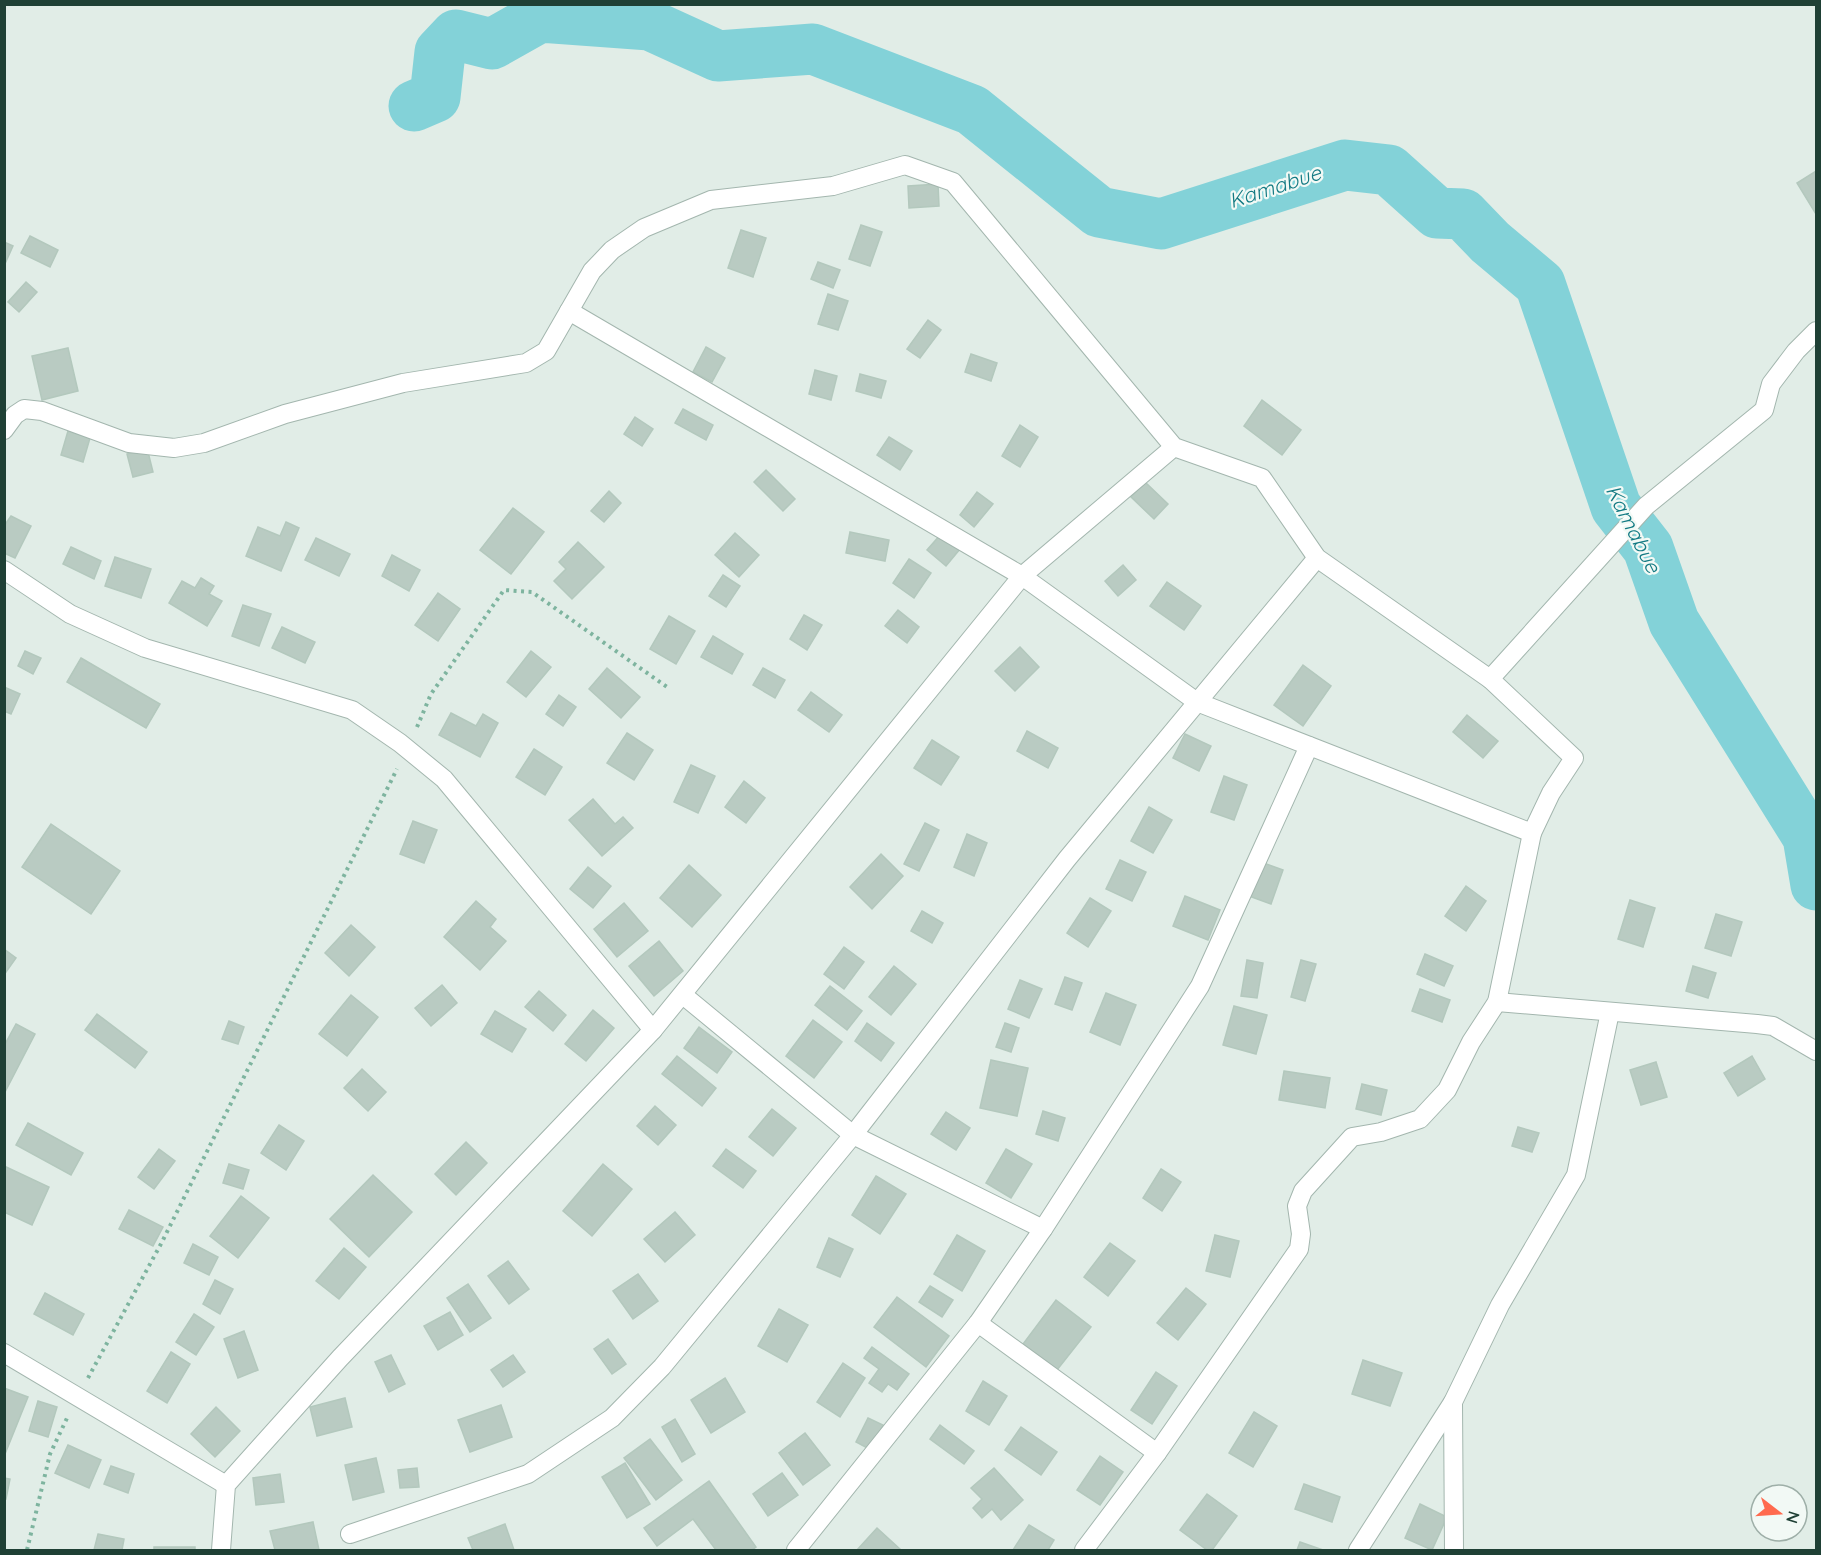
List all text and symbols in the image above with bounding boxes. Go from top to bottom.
water label: Kamabue [1225,159,1325,213]
water label: Kamabue [1601,480,1668,578]
north arrow [1749,1483,1809,1543]
text: N [1782,1509,1805,1526]

